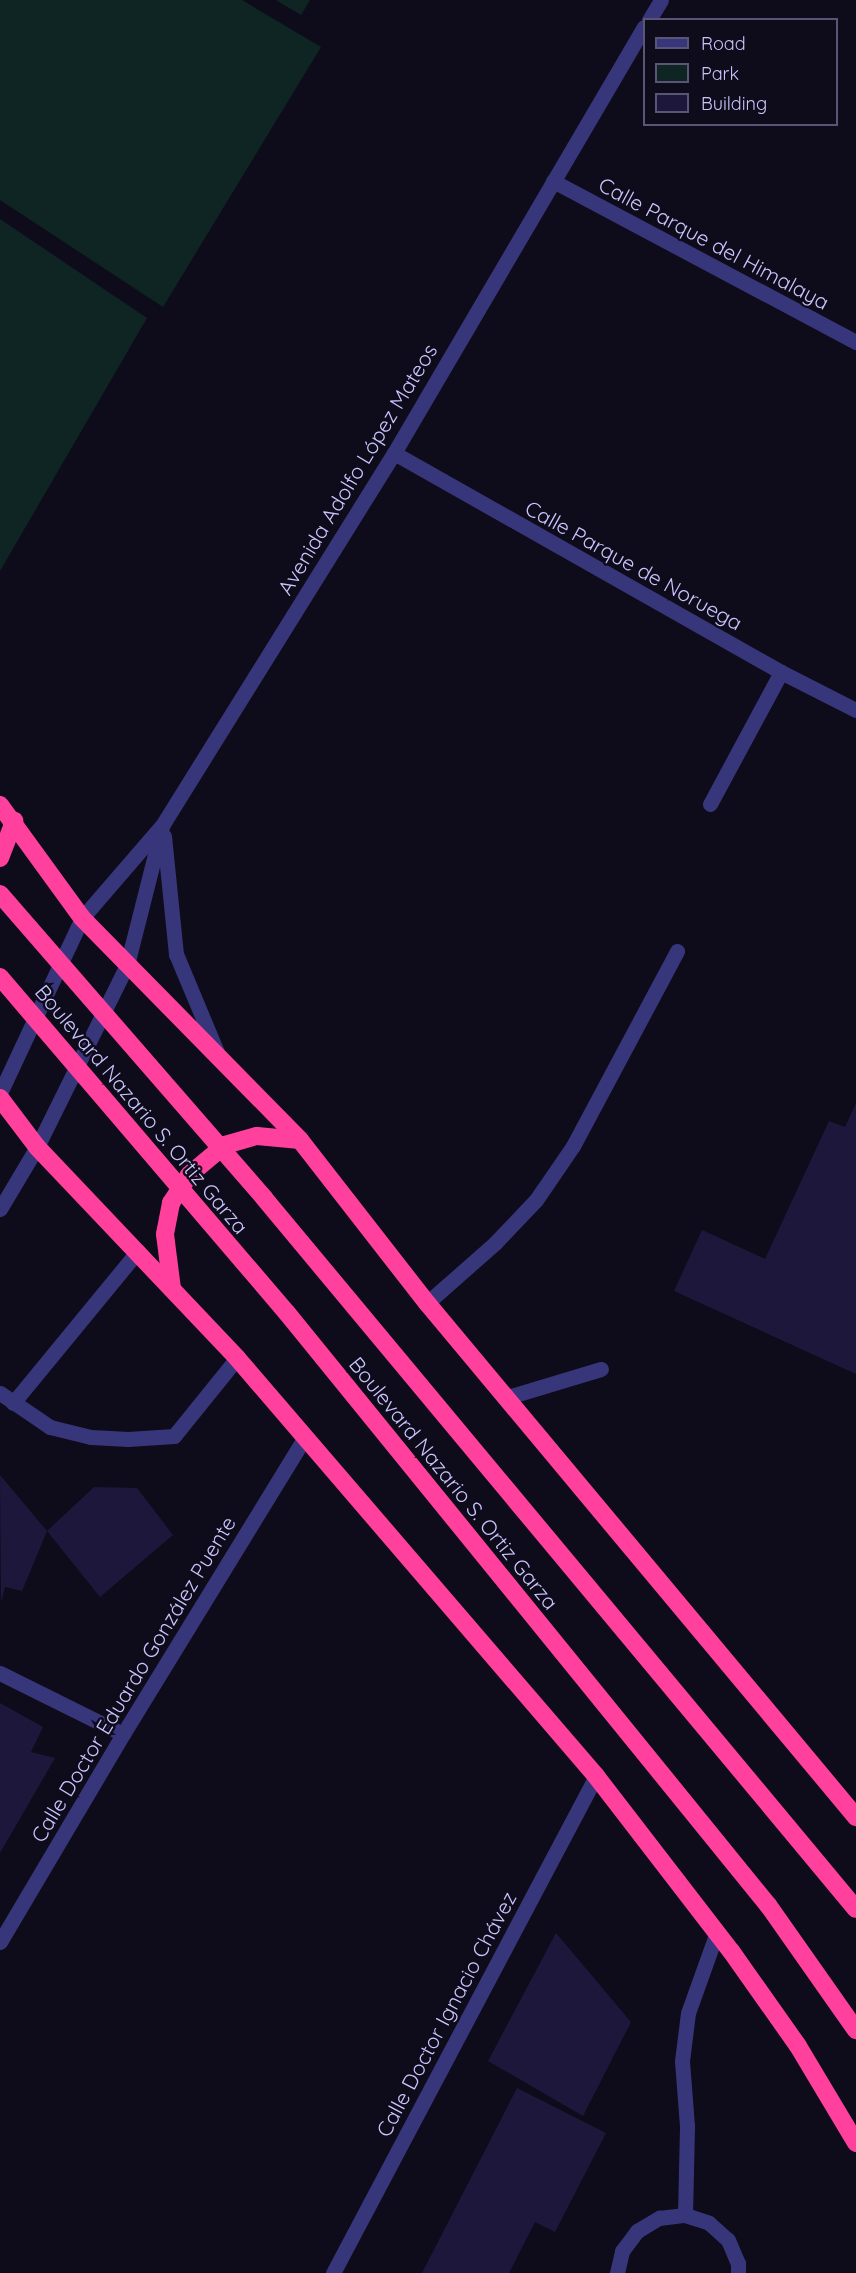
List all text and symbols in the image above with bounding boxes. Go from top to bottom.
legend [643,18,838,126]
text: Road [701,32,746,55]
text: Park [701,62,739,85]
text: Building [701,92,767,115]
street label: Calle Parque del Himalaya [594,171,834,315]
street label: Avenida Adolfo López Mateos [272,339,442,599]
street label: Calle Parque de Noruega [521,495,747,635]
street label: Boulevard Nazario S. Ortiz Garza [30,979,254,1239]
street label: Boulevard Nazario S. Ortiz Garza [344,1352,564,1614]
street label: Calle Doctor Eduardo González Puente [25,1511,241,1847]
street label: Calle Doctor Ignacio Chávez [371,1887,521,2141]

